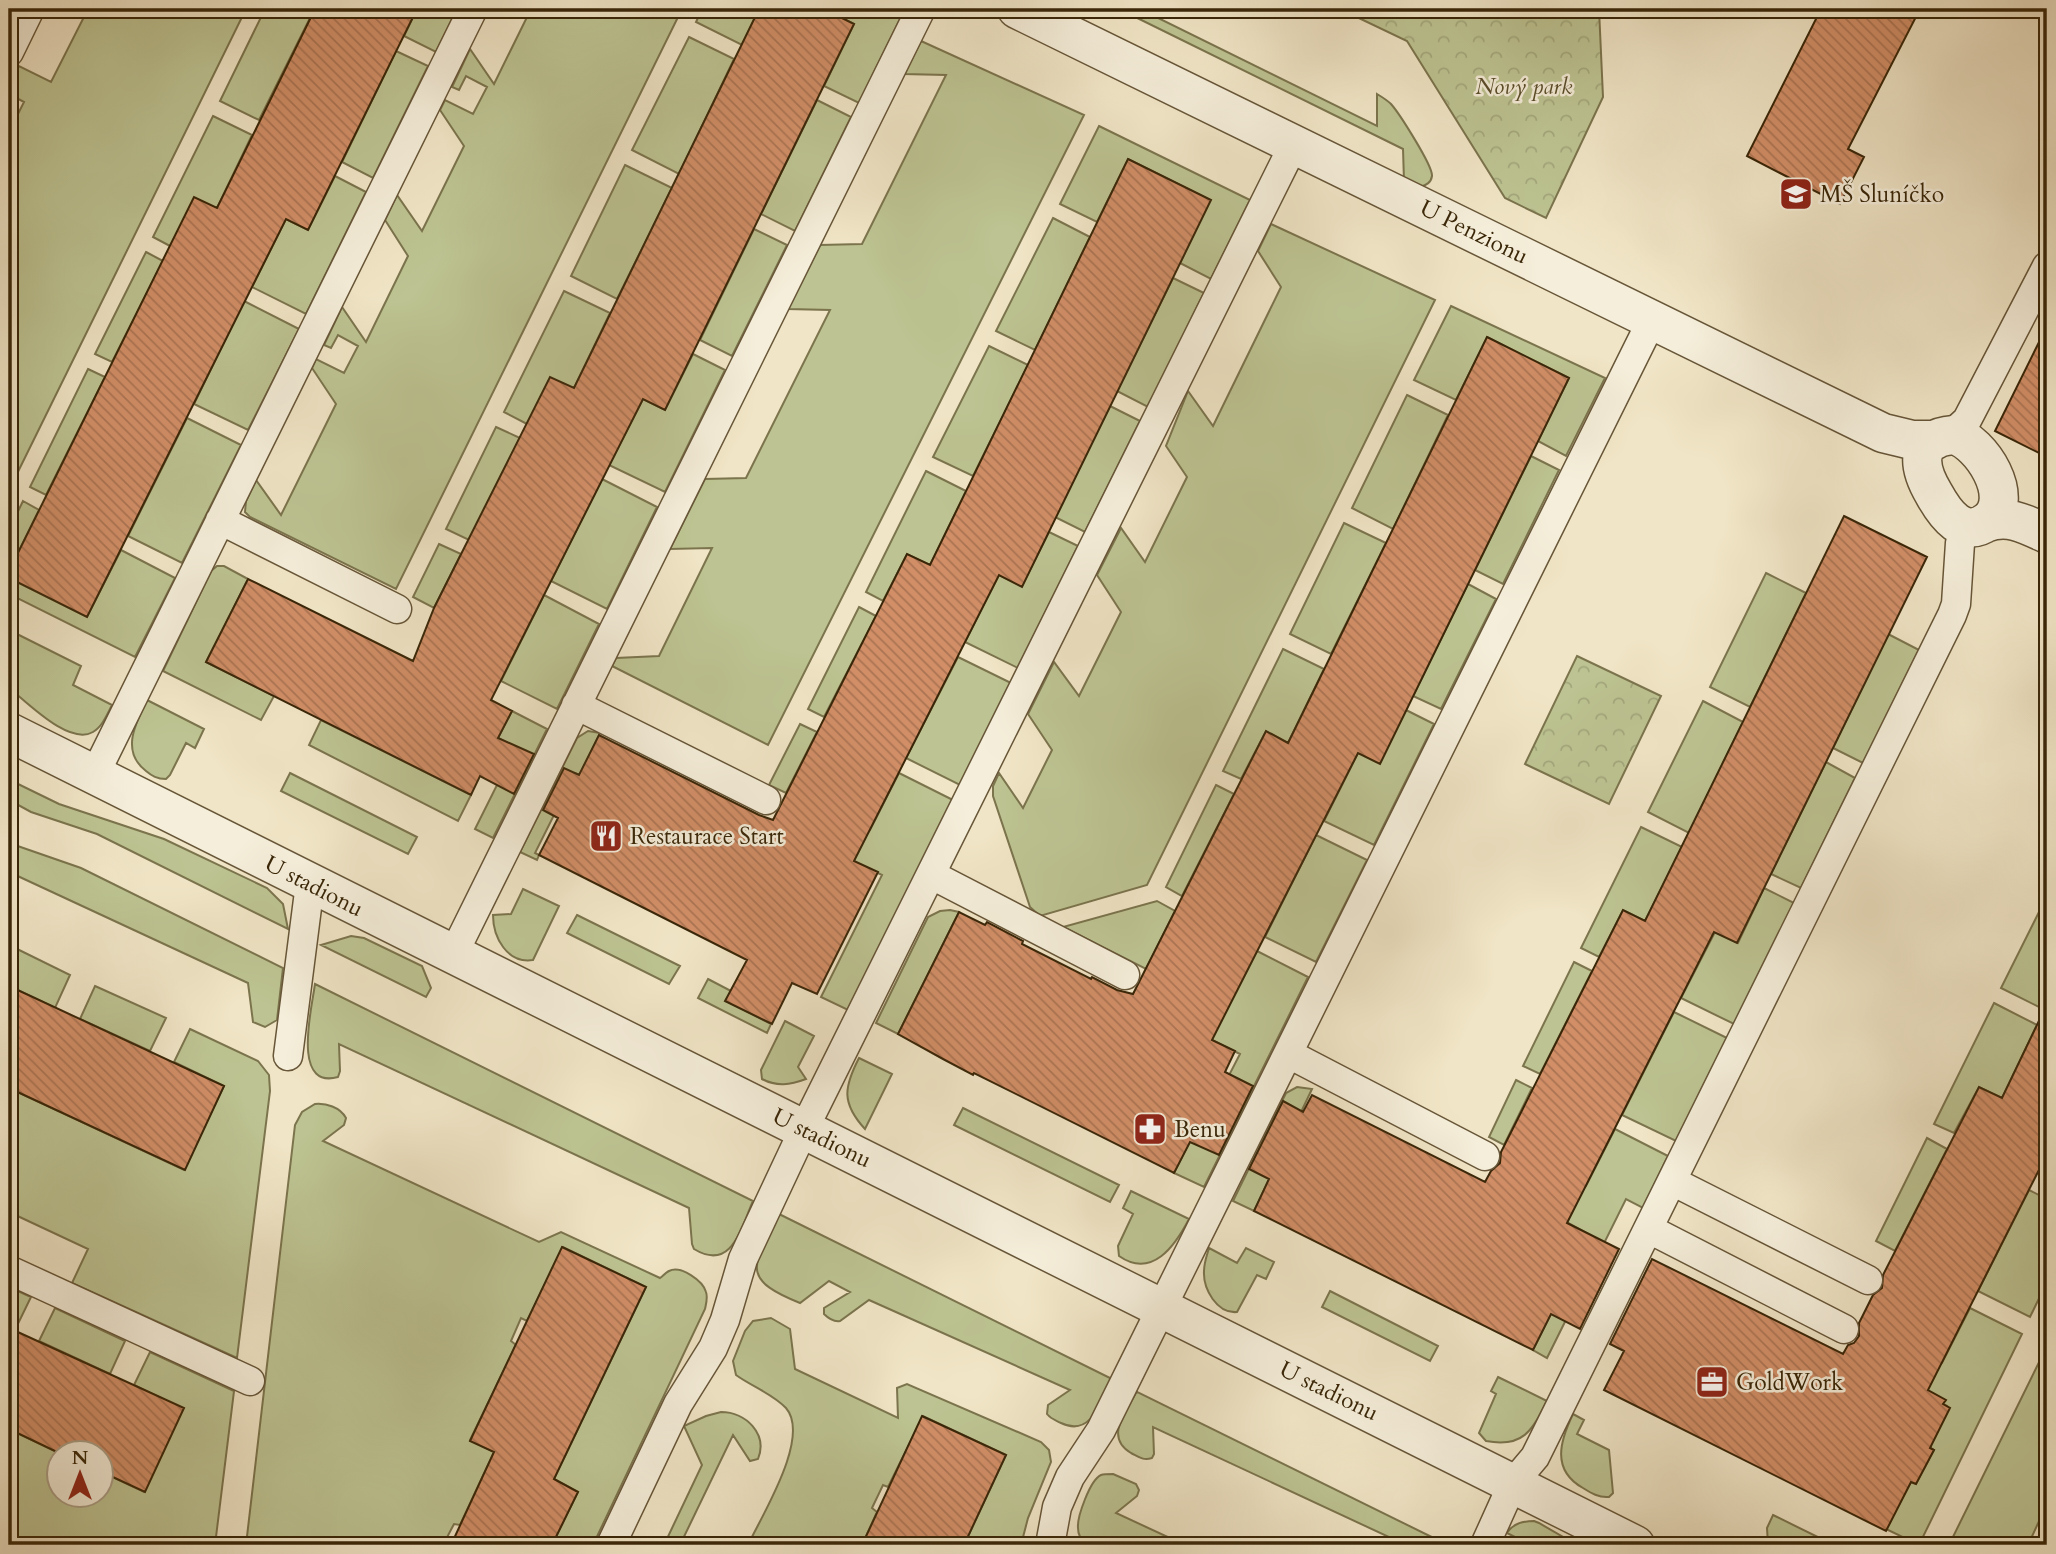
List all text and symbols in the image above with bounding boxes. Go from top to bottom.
park label: Nový park [1476,71,1573,102]
school or university icon: MŠ Sluníčko [1777,175,1815,213]
place label: MŠ Sluníčko [1820,178,1944,210]
street label: U Penzionu [1415,192,1533,272]
restaurant icon: Restaurace Start [587,817,625,855]
place label: Restaurace Start [630,821,784,852]
street label: U stadionu [259,848,369,924]
street label: U stadionu [767,1101,877,1175]
pharmacy icon: Benu [1131,1110,1169,1148]
place label: Benu [1174,1114,1226,1145]
street label: U stadionu [1274,1354,1384,1428]
office icon: GoldWork [1693,1363,1731,1401]
place label: GoldWork [1736,1367,1844,1398]
north arrow [46,1438,116,1508]
text: N [72,1445,89,1471]

